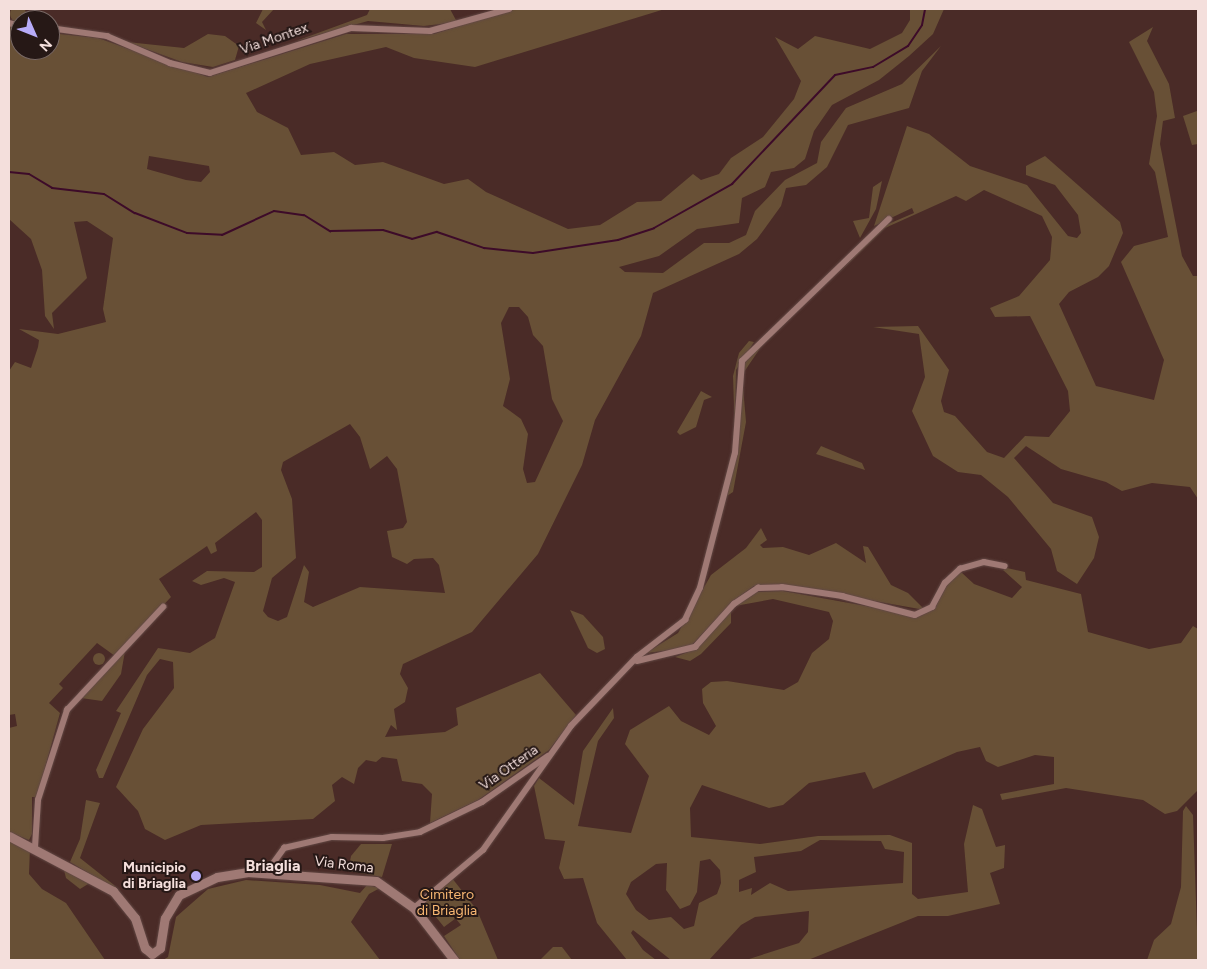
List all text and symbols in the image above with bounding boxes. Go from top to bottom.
north arrow [10,10,60,60]
street label: Via Montex [238,20,310,58]
text: N [36,35,55,55]
street label: Via Otteria [476,742,542,794]
street label: Via Roma [313,853,375,877]
district label: Briaglia [246,856,300,876]
place label: Municipio di Briaglia [123,860,186,892]
marker: Municipio di Briaglia [190,870,202,882]
park label: Cimitero di Briaglia [417,887,477,920]

